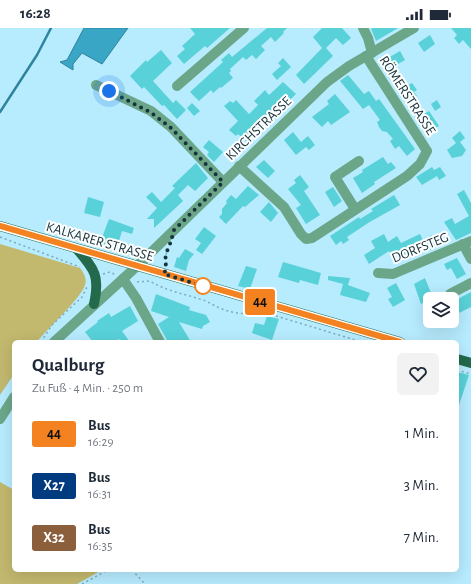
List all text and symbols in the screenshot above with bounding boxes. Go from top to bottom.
text: 16:28 [20,6,51,21]
street label: RÖMERSTRASSE [376,52,441,138]
your location [99,81,119,101]
street label: KIRCHSTRASSE [223,94,294,163]
street label: KALKARER STRASSE [44,220,155,264]
street label: DORFSTEG [390,230,451,266]
unlabelled marker [194,277,212,295]
line badge: 44 [242,289,278,315]
map controls [423,292,459,328]
button: layers [423,292,459,328]
text: 44 [253,295,267,309]
button: heart [397,353,439,395]
text: Qualburg [32,356,104,375]
text: Zu Fuß · 4 Min. · 250 m [32,382,143,395]
text: Bus [88,418,110,433]
text: 1 Min. [405,426,439,441]
text: 44 [47,427,61,441]
text: 16:29 [88,436,114,449]
text: Bus [88,470,110,485]
text: 3 Min. [404,478,439,493]
text: X27 [43,479,65,493]
text: 16:31 [88,488,111,501]
text: Bus [88,522,110,537]
text: 7 Min. [404,530,439,545]
text: X32 [43,531,65,545]
text: 16:35 [88,540,112,553]

